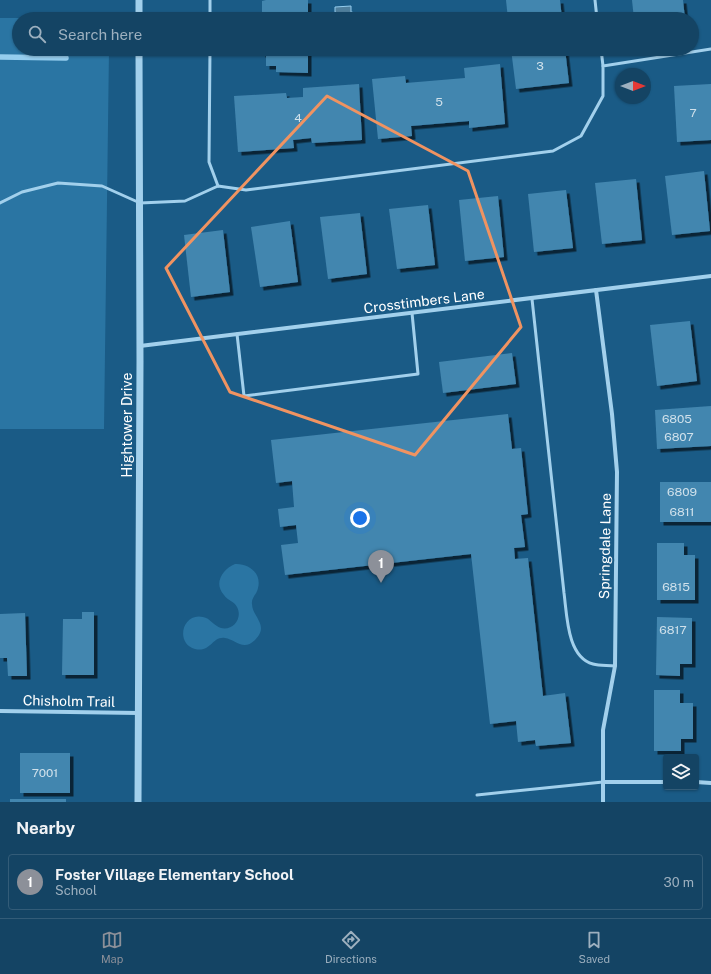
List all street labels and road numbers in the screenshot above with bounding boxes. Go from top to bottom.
street label: Crosstimbers Lane [363,286,485,316]
street label: Hightower Drive [119,373,135,477]
street label: Springdale Lane [596,493,614,599]
street label: Chisholm Trail [23,692,115,710]

